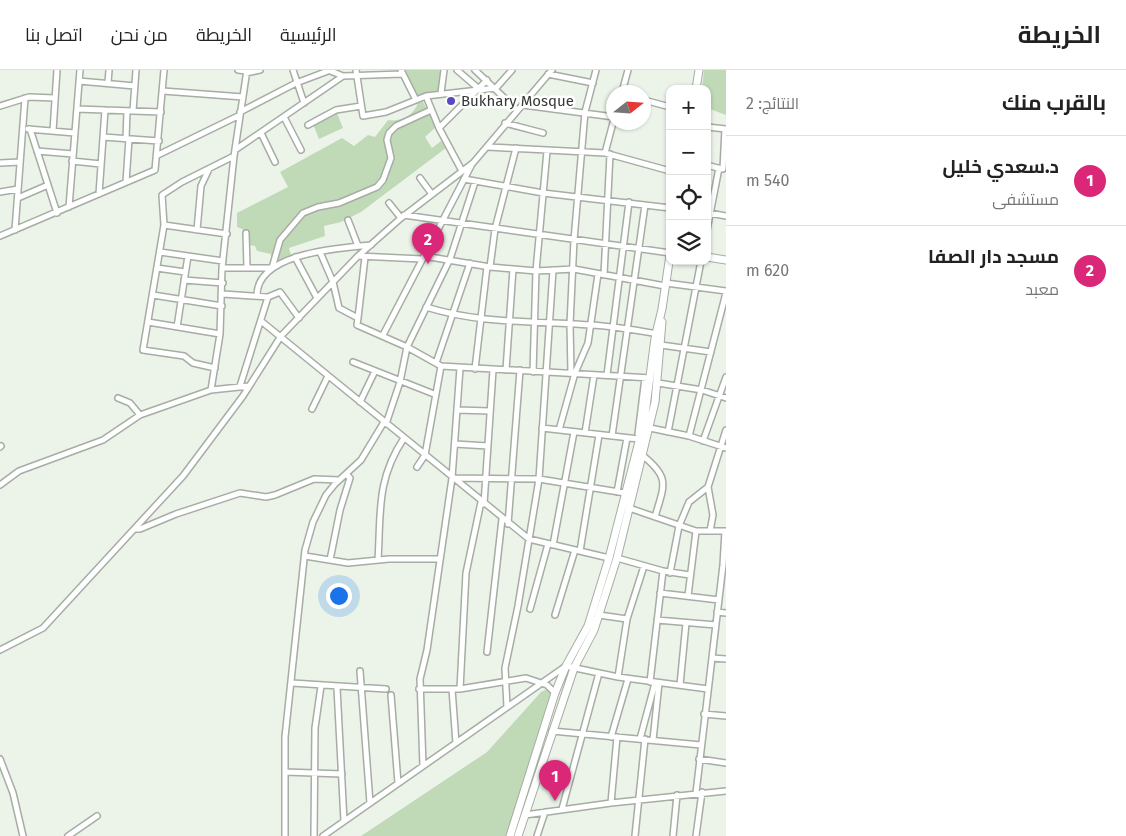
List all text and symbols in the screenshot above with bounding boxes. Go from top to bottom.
text: الخريطة [1018,21,1101,49]
text: اتصل بنا [25,24,83,46]
text: من نحن [111,24,168,46]
text: الخريطة [196,24,252,46]
text: الرئيسية [280,24,337,46]
north arrow [606,85,651,130]
map controls [666,85,711,265]
button: + [666,85,711,130]
text: بالقرب منك [1002,90,1106,116]
place label: Bukhary Mosque [461,92,574,110]
text: النتائج: 2 [746,94,799,113]
marker: Bukhary Mosque [445,95,457,107]
button: − [666,130,711,175]
text: د.سعدي خليل [942,155,1059,178]
text: 540 m [746,171,789,190]
text: 1 [1086,171,1094,190]
button: locate [666,175,711,220]
text: مستشفى [992,190,1059,209]
button: layers [666,220,711,265]
pin: 2 [412,223,444,264]
text: مسجد دار الصفا [928,245,1059,268]
text: 620 m [746,261,789,280]
text: 2 [1086,261,1094,280]
text: معبد [1025,280,1059,299]
your location [326,583,352,609]
pin: 1 [539,760,571,801]

